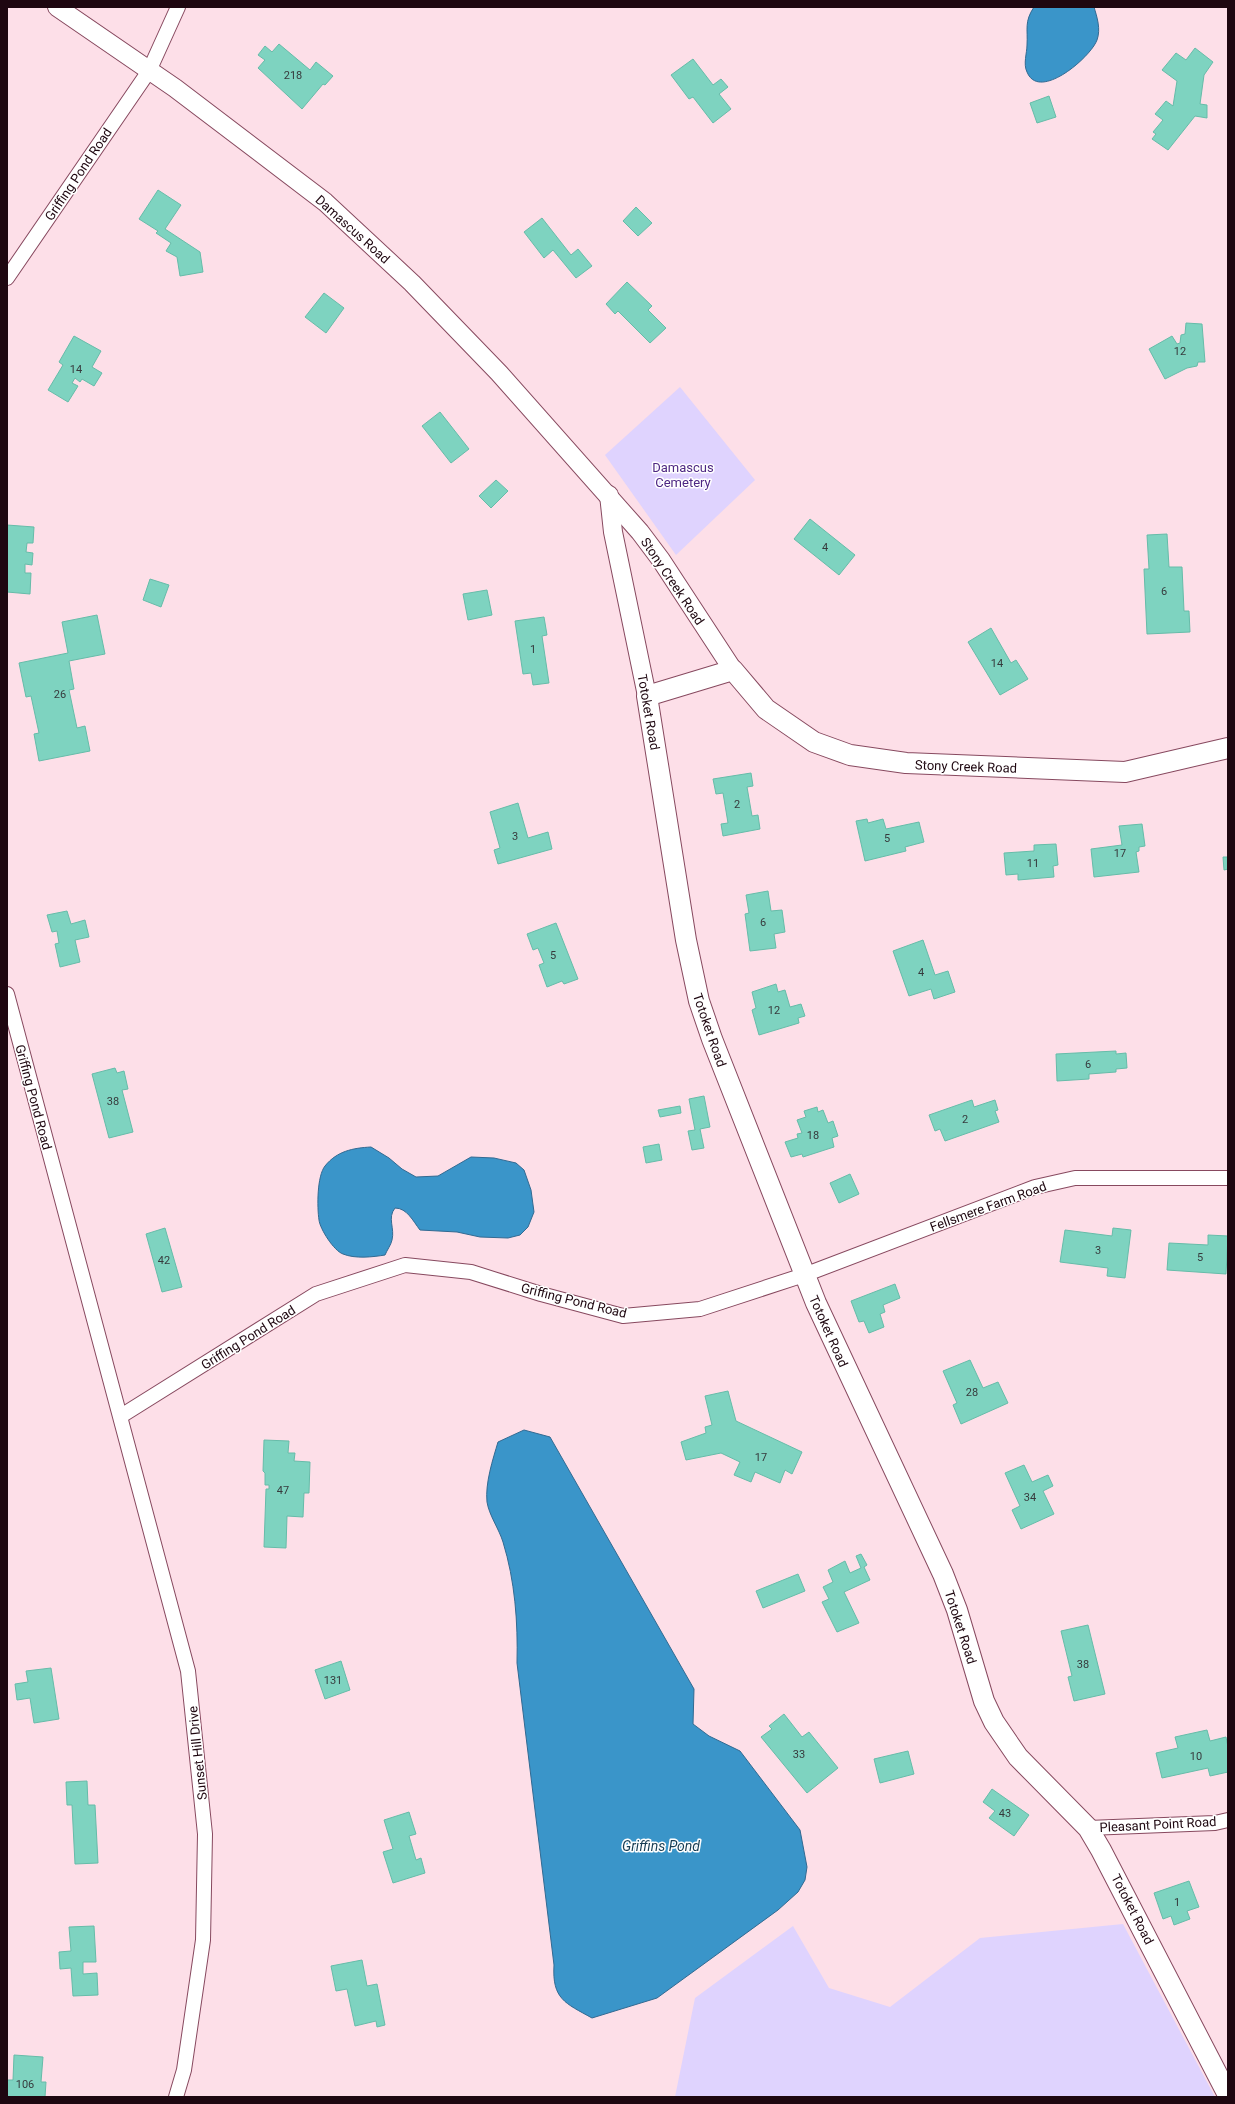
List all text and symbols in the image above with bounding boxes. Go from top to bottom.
house number: 218 [284,69,302,82]
street label: Griffing Pond Road [42,125,115,223]
street label: Damascus Road [313,192,393,267]
house number: 12 [1174,345,1186,358]
house number: 14 [70,363,82,376]
park label: Damascus Cemetery [652,460,714,490]
street label: Stony Creek Road [638,535,707,628]
house number: 4 [822,541,828,554]
house number: 6 [1161,585,1167,598]
house number: 1 [530,643,536,656]
house number: 14 [991,657,1003,670]
street label: Totoket Road [634,673,663,751]
house number: 26 [54,688,66,701]
street label: Stony Creek Road [915,757,1017,776]
house number: 2 [734,798,740,811]
house number: 3 [512,830,518,843]
house number: 5 [884,832,890,845]
house number: 17 [1114,847,1126,860]
house number: 11 [1027,857,1039,870]
house number: 6 [760,916,766,929]
house number: 5 [550,949,556,962]
house number: 4 [918,966,924,979]
street label: Totoket Road [690,991,729,1069]
house number: 12 [768,1004,780,1017]
street label: Griffing Pond Road [12,1043,55,1151]
house number: 6 [1085,1058,1091,1071]
house number: 38 [107,1095,119,1108]
house number: 2 [962,1113,968,1126]
house number: 18 [807,1129,819,1142]
street label: Fellsmere Farm Road [928,1178,1048,1234]
house number: 3 [1095,1244,1101,1257]
house number: 5 [1197,1251,1203,1264]
house number: 42 [158,1254,170,1267]
street label: Griffing Pond Road [520,1280,628,1321]
street label: Totoket Road [806,1293,851,1369]
street label: Griffing Pond Road [198,1302,298,1372]
house number: 28 [966,1386,978,1399]
house number: 17 [755,1451,767,1464]
house number: 47 [277,1484,289,1497]
house number: 34 [1024,1491,1036,1504]
street label: Totoket Road [942,1588,980,1666]
house number: 38 [1077,1658,1089,1671]
house number: 131 [324,1674,342,1687]
street label: Sunset Hill Drive [185,1705,210,1801]
house number: 33 [793,1748,805,1761]
house number: 10 [1190,1750,1202,1763]
house number: 43 [999,1807,1011,1820]
street label: Pleasant Point Road [1099,1814,1217,1835]
water label: Griffins Pond [622,1838,700,1854]
street label: Totoket Road [1108,1872,1157,1947]
house number: 1 [1174,1896,1180,1909]
house number: 106 [16,2078,34,2091]

